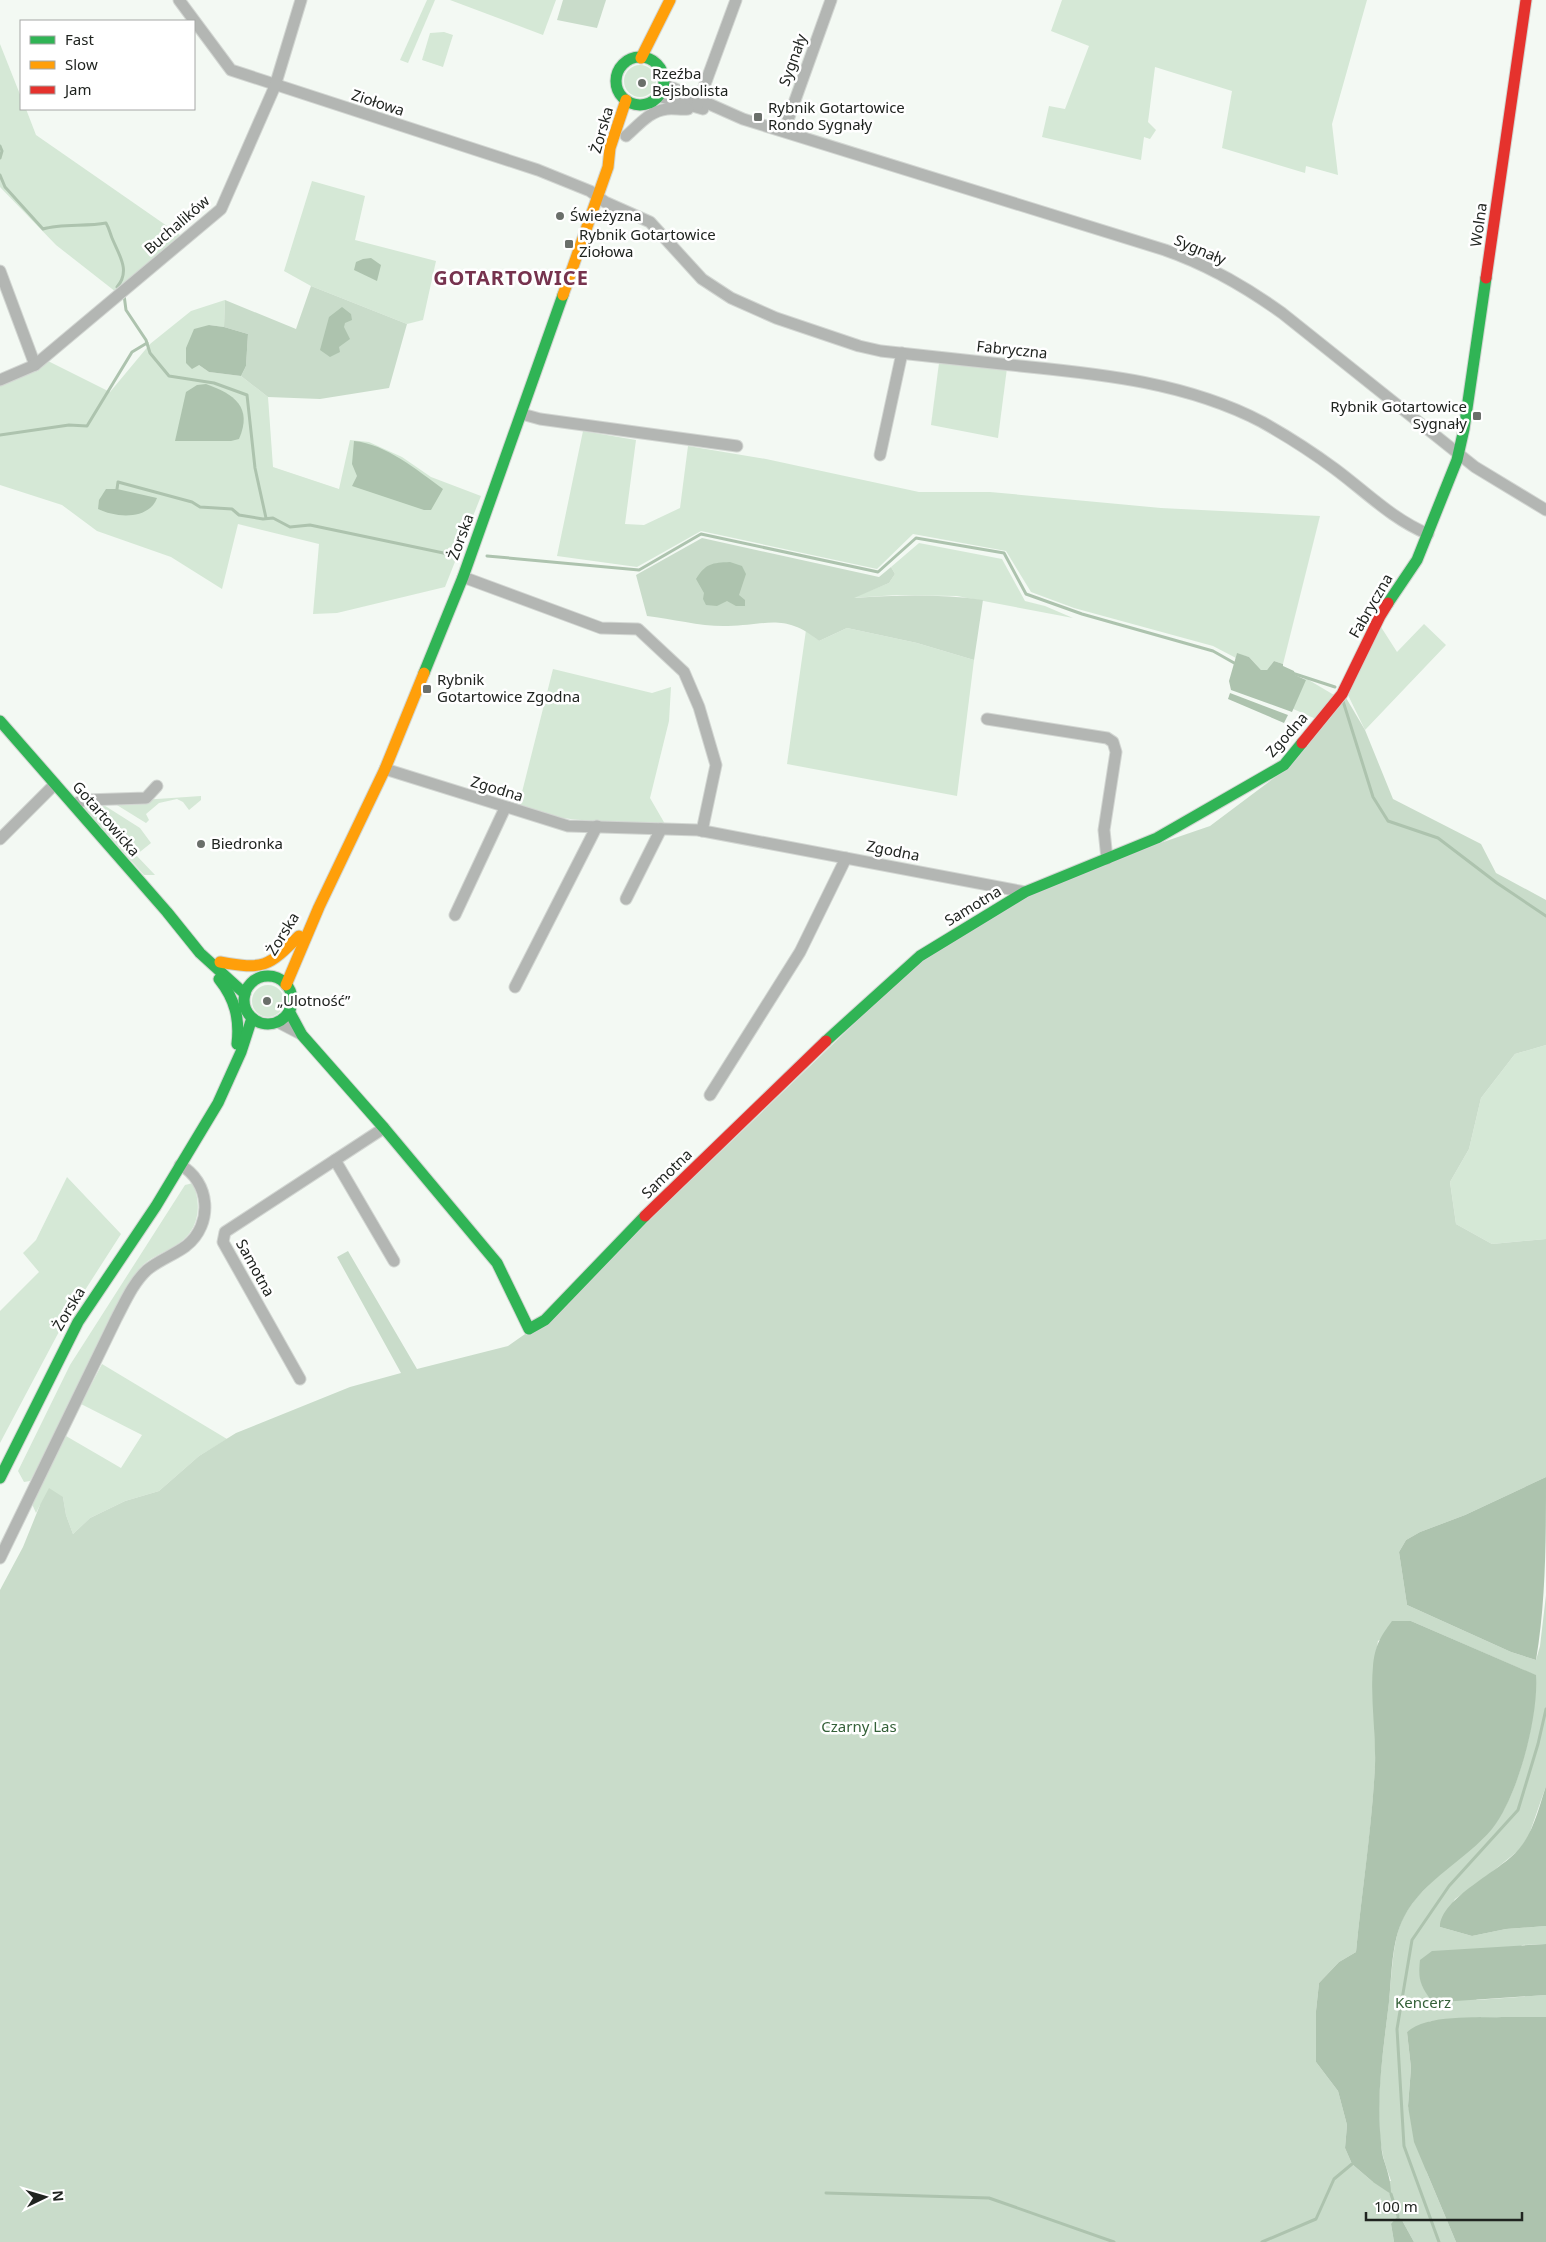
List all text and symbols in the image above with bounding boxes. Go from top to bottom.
legend [20,20,195,110]
text: Fast [65,29,94,49]
street label: Sygnały [773,30,811,89]
text: Slow [65,54,98,74]
place label: Rzeźba Bejsbolista [652,63,728,100]
marker: Rzeźba Bejsbolista [636,77,648,89]
text: Jam [63,79,92,99]
street label: Ziołowa [349,84,407,120]
place label: Rybnik Gotartowice Rondo Sygnały [768,97,905,134]
street label: Żorska [585,104,617,155]
marker: Rybnik Gotartowice Rondo Sygnały [752,111,764,123]
street label: Buchalików [140,190,213,258]
street label: Wolna [1465,202,1491,248]
place label: Świeżyzna [570,205,642,225]
marker: Świeżyzna [554,210,566,222]
place label: Rybnik Gotartowice Ziołowa [579,224,716,261]
street label: Sygnały [1171,229,1230,269]
marker: Rybnik Gotartowice Ziołowa [563,238,575,250]
district label: GOTARTOWICE [433,264,589,291]
street label: Fabryczna [976,335,1049,363]
place label: Rybnik Gotartowice Sygnały [1330,396,1467,433]
marker: Rybnik Gotartowice Sygnały [1471,410,1483,422]
street label: Żorska [443,511,478,562]
street label: Fabryczna [1344,570,1397,641]
place label: Rybnik Gotartowice Zgodna [437,669,580,706]
marker: Rybnik Gotartowice Zgodna [421,683,433,695]
street label: Zgodna [1261,708,1312,761]
street label: Zgodna [469,771,526,805]
street label: Gotartowicka [69,777,145,860]
place label: Biedronka [211,833,283,853]
street label: Zgodna [865,835,922,865]
marker: Biedronka [195,838,207,850]
street label: Samotna [940,880,1005,930]
street label: Żorska [261,908,303,959]
place label: „Ulotność” [277,990,351,1010]
marker: „Ulotność” [261,995,273,1007]
street label: Samotna [637,1144,696,1202]
street label: Samotna [232,1235,280,1300]
street label: Żorska [47,1283,89,1334]
park label: Czarny Las [821,1716,897,1736]
park label: Kencerz [1395,1992,1451,2012]
north arrow [20,2172,70,2222]
text: N [48,2189,68,2202]
scale bar [1366,2190,1522,2222]
text: 100 m [1374,2196,1418,2216]

